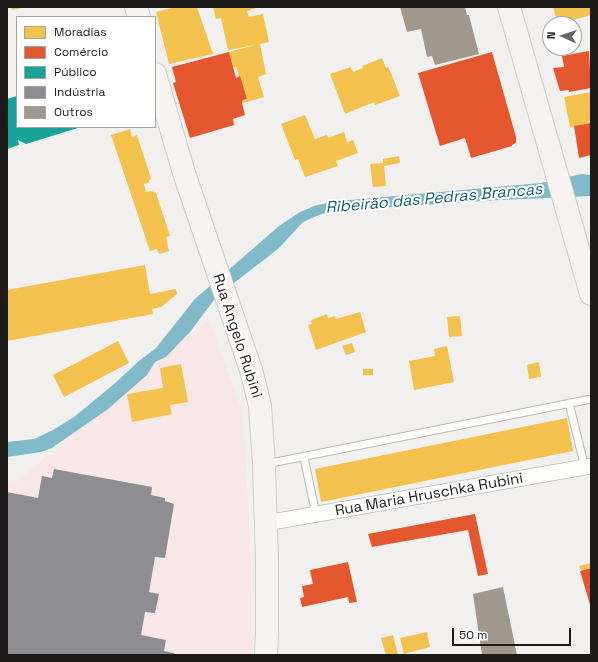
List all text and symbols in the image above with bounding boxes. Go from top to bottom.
legend [16,16,156,128]
north arrow [542,16,582,56]
text: Moradias [54,24,107,40]
text: N [544,31,558,39]
text: Comércio [54,44,108,60]
text: Público [54,64,97,80]
text: Indústria [54,84,105,100]
text: Outros [54,104,93,120]
water label: Ribeirão das Pedras Brancas [325,180,543,218]
street label: Rua Angelo Rubini [208,271,266,401]
street label: Rua Maria Hruschka Rubini [334,470,524,520]
scale bar [454,620,573,646]
text: 50 m [459,627,487,643]

